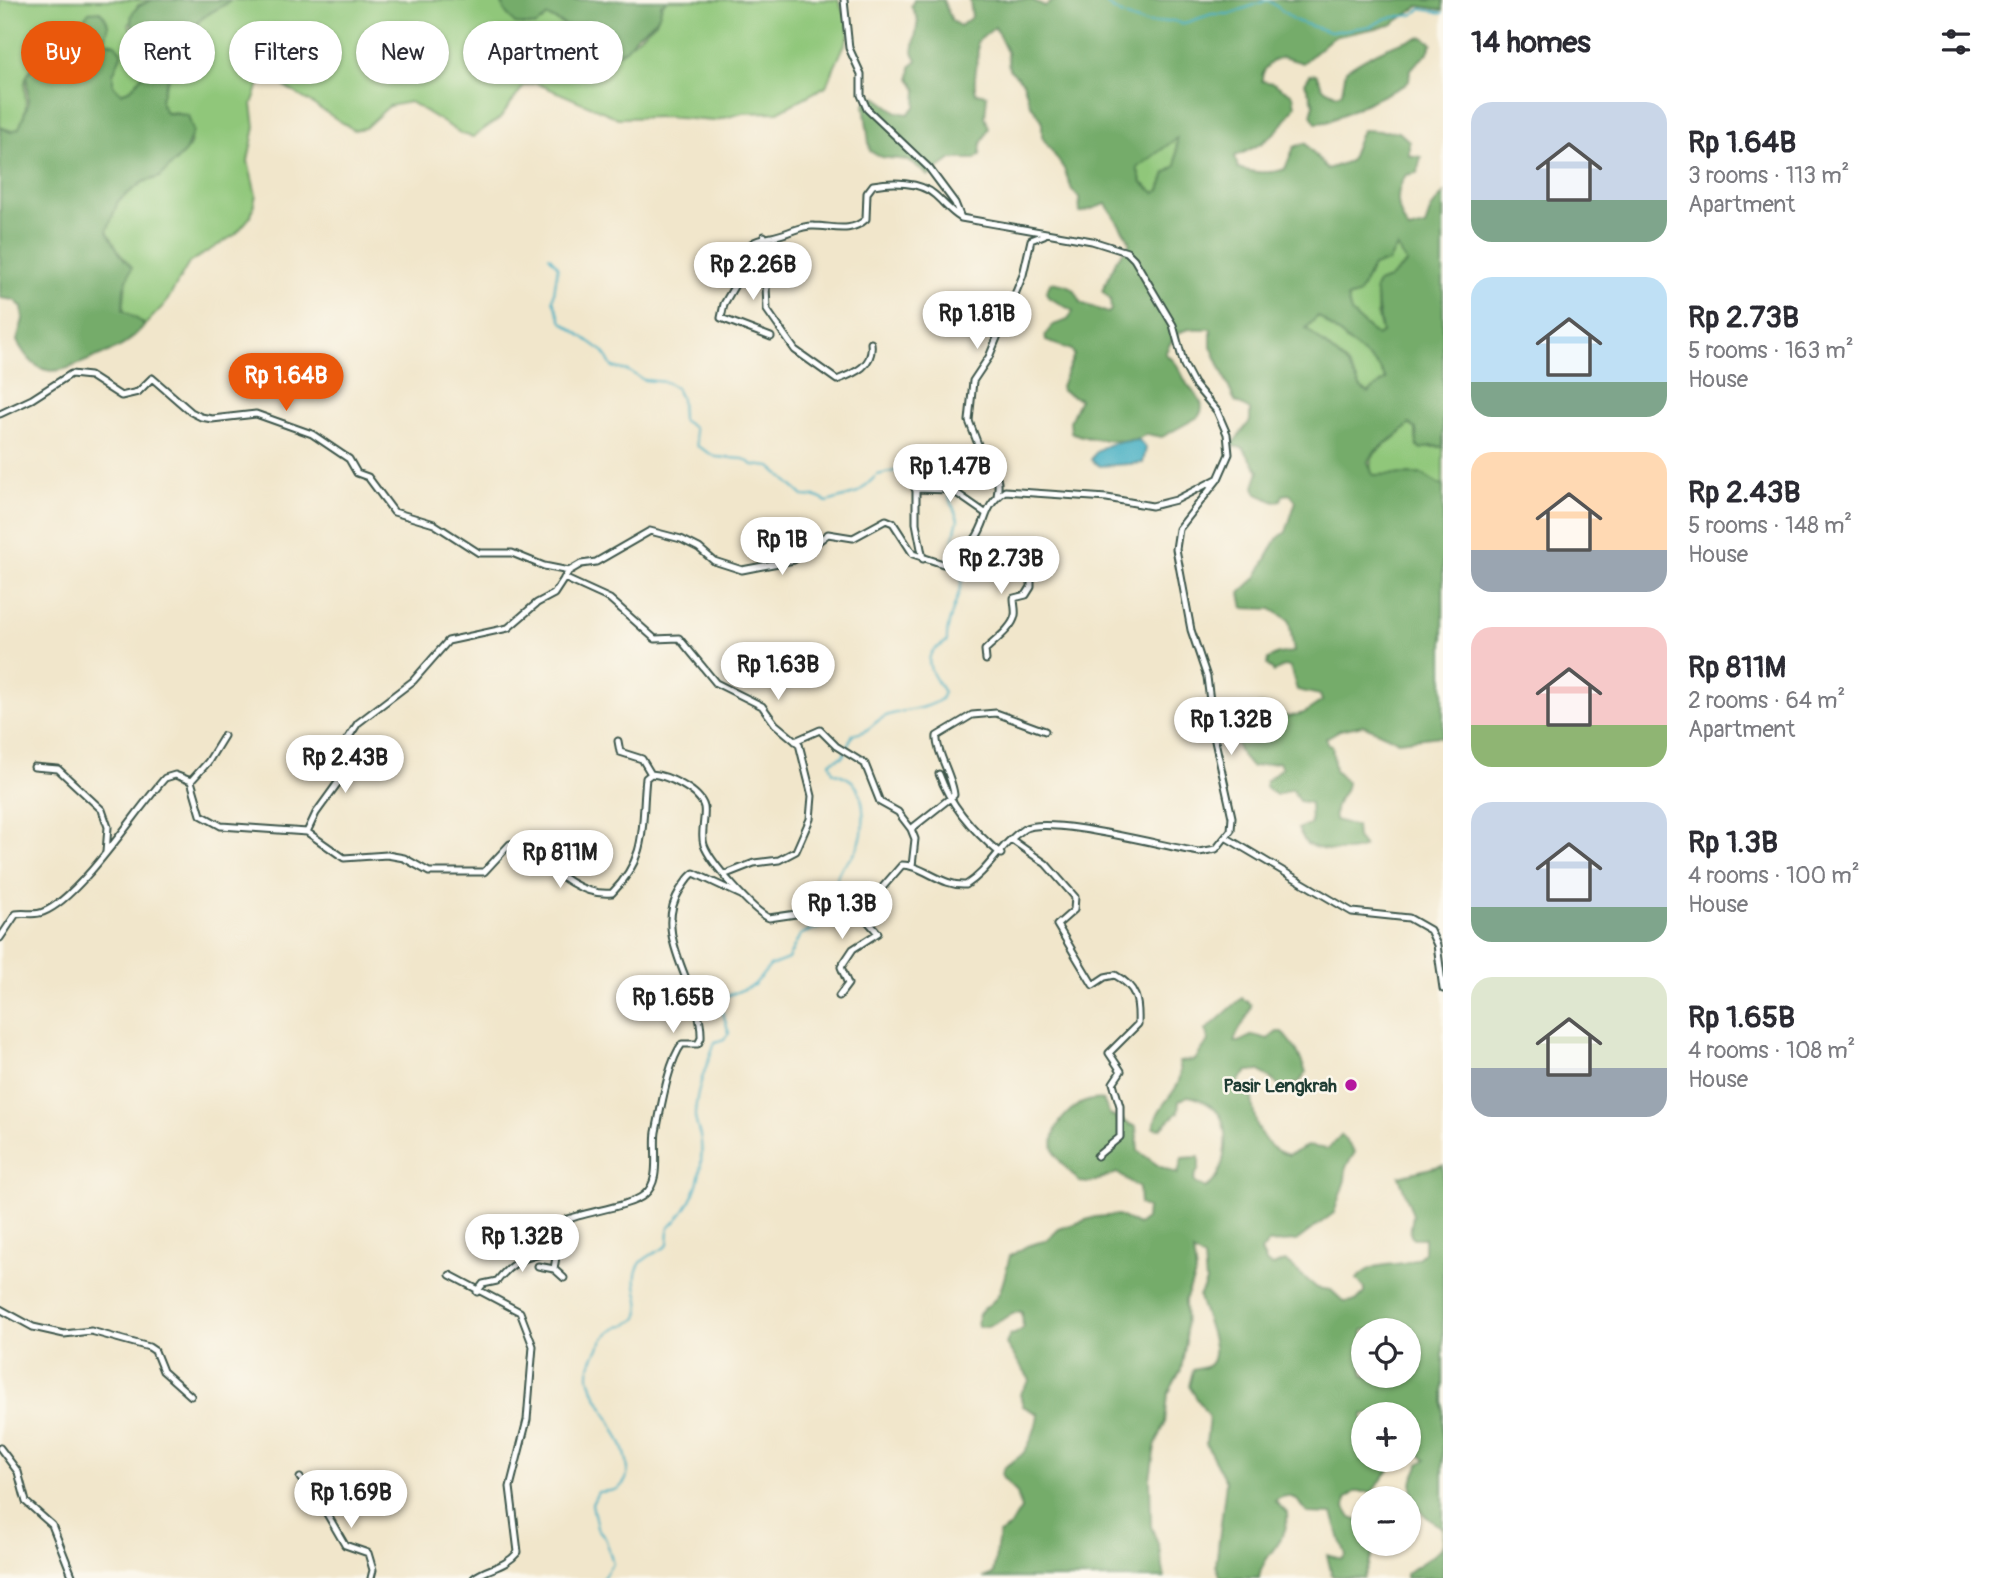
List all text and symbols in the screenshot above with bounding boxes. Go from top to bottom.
chip: Buy [21,21,105,84]
chip: Rent [119,21,215,84]
chip: Filters [229,21,342,84]
chip: New [356,21,449,84]
chip: Apartment [463,21,623,84]
icon: filters [1937,23,1975,61]
text: 14 homes [1471,24,1591,61]
text: Rp 1.64B [1688,124,1796,161]
icon: home [1527,130,1611,214]
text: 3 rooms · 113 m² [1688,161,1849,190]
text: Apartment [1688,190,1795,219]
pin: Rp 2.26B [681,243,825,302]
text: Rp 2.26B [710,250,796,279]
pin: Rp 1.81B [905,292,1049,351]
text: Rp 1.81B [939,299,1015,328]
text: Rp 2.73B [1688,299,1799,336]
icon: home [1527,305,1611,389]
text: 5 rooms · 163 m² [1688,336,1854,365]
pin: Rp 1.64B [214,354,358,413]
text: Rp 1.64B [245,361,327,390]
text: House [1688,365,1748,394]
pin: Rp 1.47B [878,444,1022,504]
text: Rp 1.47B [909,452,991,481]
text: Rp 2.43B [1688,474,1801,511]
icon: home [1527,480,1611,564]
text: 5 rooms · 148 m² [1688,511,1852,540]
pin: Rp 1B [733,518,831,577]
text: Rp 1B [756,525,808,554]
pin: Rp 2.73B [929,536,1073,596]
text: House [1688,540,1748,569]
text: Rp 2.73B [958,544,1044,573]
pin: Rp 1.63B [706,642,850,702]
text: Rp 811M [1688,649,1786,686]
text: Rp 1.63B [737,650,819,679]
icon: home [1527,655,1611,739]
text: 2 rooms · 64 m² [1688,686,1845,715]
pin: Rp 1.32B [1159,698,1303,757]
text: Rp 1.32B [1190,705,1272,734]
text: Apartment [1688,715,1795,744]
pin: Rp 2.43B [273,736,417,795]
text: Rp 2.43B [302,743,388,772]
text: Rp 1.3B [1688,824,1778,861]
pin: Rp 811M [495,830,625,890]
icon: home [1527,830,1611,914]
text: Rp 811M [522,838,598,867]
text: 4 rooms · 100 m² [1688,861,1860,890]
pin: Rp 1.3B [777,881,907,941]
text: Rp 1.3B [807,889,877,918]
text: House [1688,890,1748,919]
pin: Rp 1.65B [601,976,745,1035]
text: Rp 1.65B [632,983,714,1012]
text: Rp 1.65B [1688,999,1795,1036]
icon: home [1527,1005,1611,1089]
text: 4 rooms · 108 m² [1688,1036,1855,1065]
text: House [1688,1065,1748,1094]
place label: Pasir Lengkrah [1223,1074,1337,1098]
marker: Pasir Lengkrah [1343,1077,1359,1093]
pin: Rp 1.32B [450,1214,594,1274]
text: Rp 1.32B [481,1222,563,1251]
map controls [1351,1318,1421,1556]
button: locate [1351,1318,1421,1388]
button: + [1351,1402,1421,1472]
pin: Rp 1.69B [279,1470,423,1530]
text: Rp 1.69B [310,1478,392,1507]
button: − [1351,1486,1421,1556]

